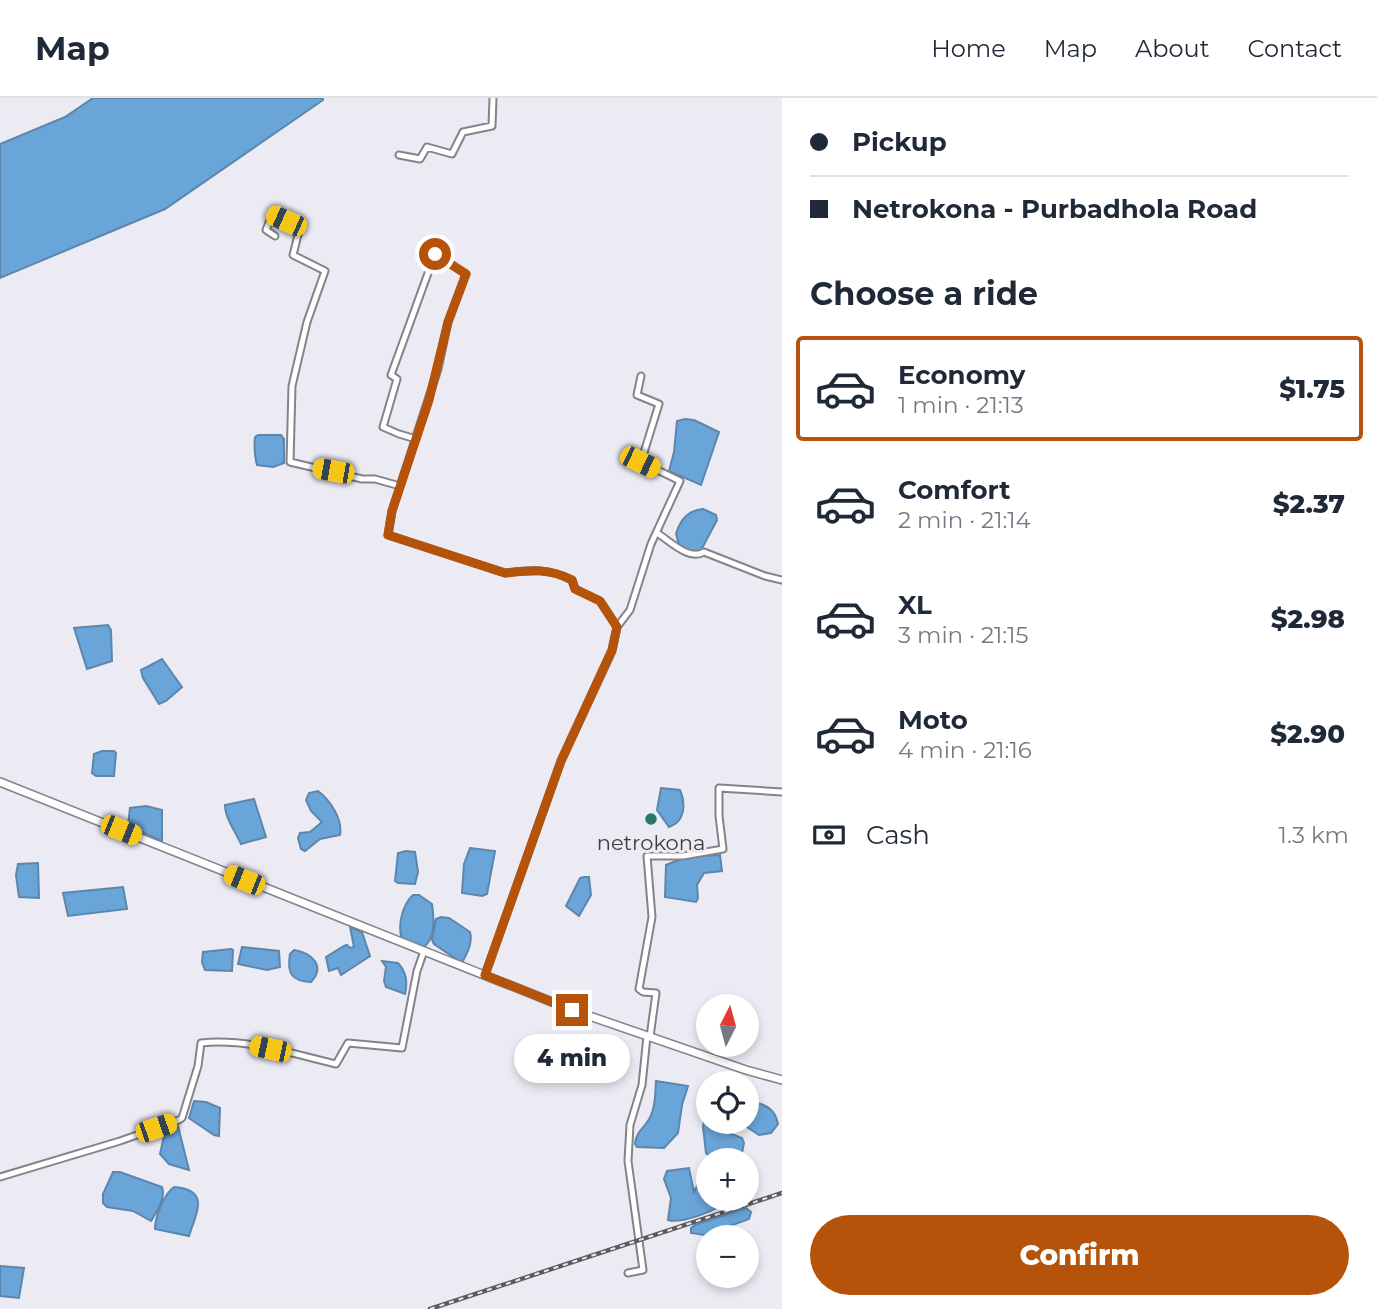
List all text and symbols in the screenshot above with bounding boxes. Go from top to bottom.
text: Map [35,28,110,68]
text: Home [931,34,1006,63]
text: Map [1044,34,1097,63]
text: About [1135,34,1209,63]
text: Contact [1247,34,1342,63]
text: Pickup [852,126,947,158]
text: Netrokona - Purbadhola Road [852,193,1257,225]
car [263,203,310,239]
route start [419,238,451,270]
text: Choose a ride [810,274,1038,313]
icon: car [814,357,877,420]
text: Economy [898,359,1025,391]
text: $1.75 [1279,373,1345,405]
text: 1 min · 21:13 [898,391,1024,419]
car [617,443,664,481]
car [311,457,356,485]
icon: car [814,472,877,535]
text: Comfort [898,474,1010,506]
text: $2.37 [1273,488,1345,520]
text: 2 min · 21:14 [898,506,1031,534]
icon: car [814,587,877,650]
text: XL [898,589,932,621]
text: $2.98 [1271,603,1345,635]
text: 3 min · 21:15 [898,621,1029,649]
icon: car [814,702,877,765]
text: Moto [898,704,968,736]
text: $2.90 [1270,718,1345,750]
text: 4 min · 21:16 [898,736,1032,764]
marker: netrokona [643,811,659,827]
car [98,812,145,848]
icon: cash [810,816,848,854]
text: Cash [866,819,930,851]
text: 1.3 km [1279,821,1349,849]
place label: netrokona [597,830,705,855]
car [221,862,268,898]
route end [556,994,588,1026]
north arrow [696,994,760,1057]
map controls [696,994,759,1288]
car [248,1034,293,1064]
callout: 4 min [514,1034,630,1084]
text: 4 min [537,1044,607,1072]
button: locate [696,1071,759,1134]
car [133,1111,180,1145]
button: + [696,1148,759,1211]
button: Confirm [810,1215,1349,1295]
button: − [696,1225,759,1288]

